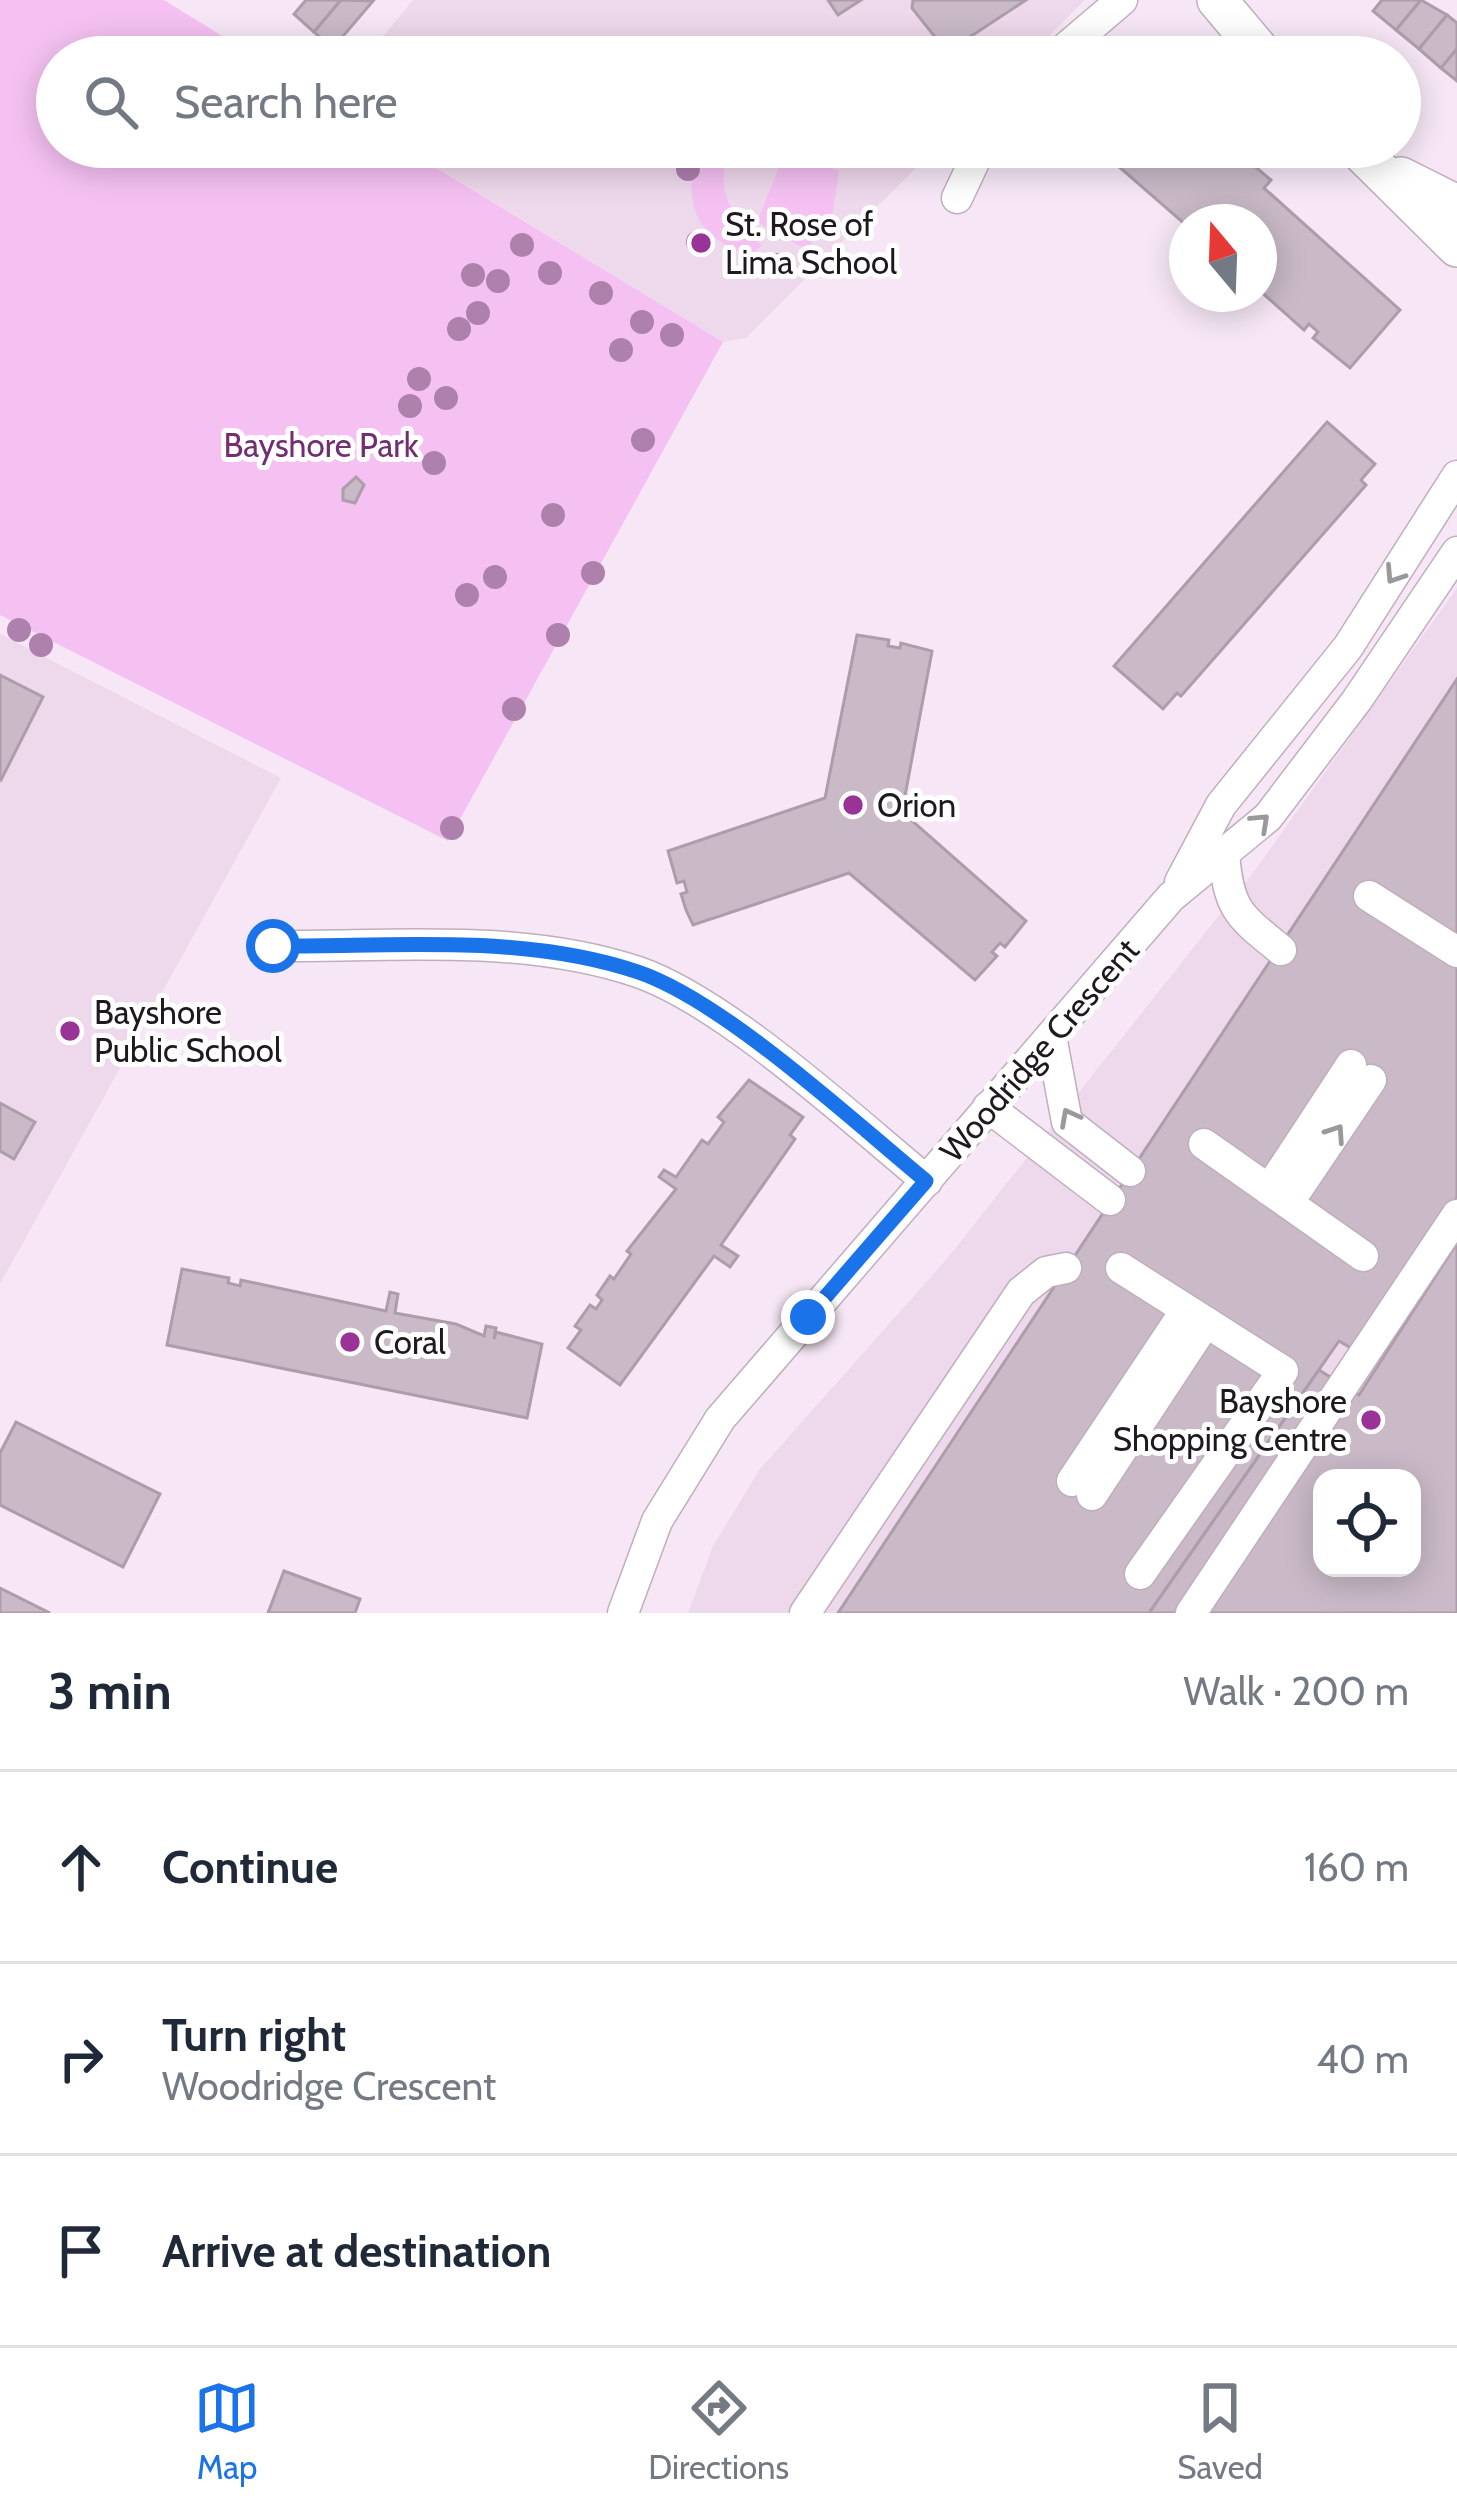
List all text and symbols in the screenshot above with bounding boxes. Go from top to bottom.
search box [36,36,1421,168]
icon: search [78,69,144,135]
text: Search here [174,75,398,129]
place label: St. Rose of Lima School [725,204,897,282]
north arrow [1169,204,1277,312]
marker: St. Rose of Lima School [688,230,714,256]
park label: Bayshore Park [224,425,419,465]
one-way arrow [1386,562,1408,584]
place label: Orion [877,785,956,825]
marker: Orion [840,792,866,818]
one-way arrow [1247,815,1268,836]
route start [246,919,300,973]
street label: Woodridge Crescent [931,930,1147,1170]
place label: Bayshore Public School [94,992,282,1070]
marker: Bayshore Public School [57,1018,83,1044]
one-way arrow [1060,1108,1083,1130]
one-way arrow [1321,1124,1343,1146]
route end [781,1290,835,1344]
place label: Coral [374,1322,446,1362]
marker: Coral [337,1329,363,1355]
place label: Bayshore Shopping Centre [1113,1381,1347,1459]
marker: Bayshore Shopping Centre [1358,1407,1384,1433]
map controls [1313,1469,1421,1577]
button: locate [1313,1469,1421,1577]
text: 3 min [48,1660,172,1722]
text: Walk · 200 m [1184,1667,1409,1715]
icon: ahead [48,1834,114,1900]
text: Continue [162,1840,338,1894]
text: 160 m [1304,1843,1409,1891]
text: Turn right [162,2008,346,2062]
icon: right [48,2026,114,2092]
text: 40 m [1316,2035,1409,2083]
text: Woodridge Crescent [162,2062,496,2110]
icon: arrive [48,2218,114,2284]
text: Arrive at destination [162,2224,551,2278]
tab: Map [194,2375,260,2487]
tab: Directions [648,2375,789,2487]
tab: Saved [1177,2375,1263,2487]

